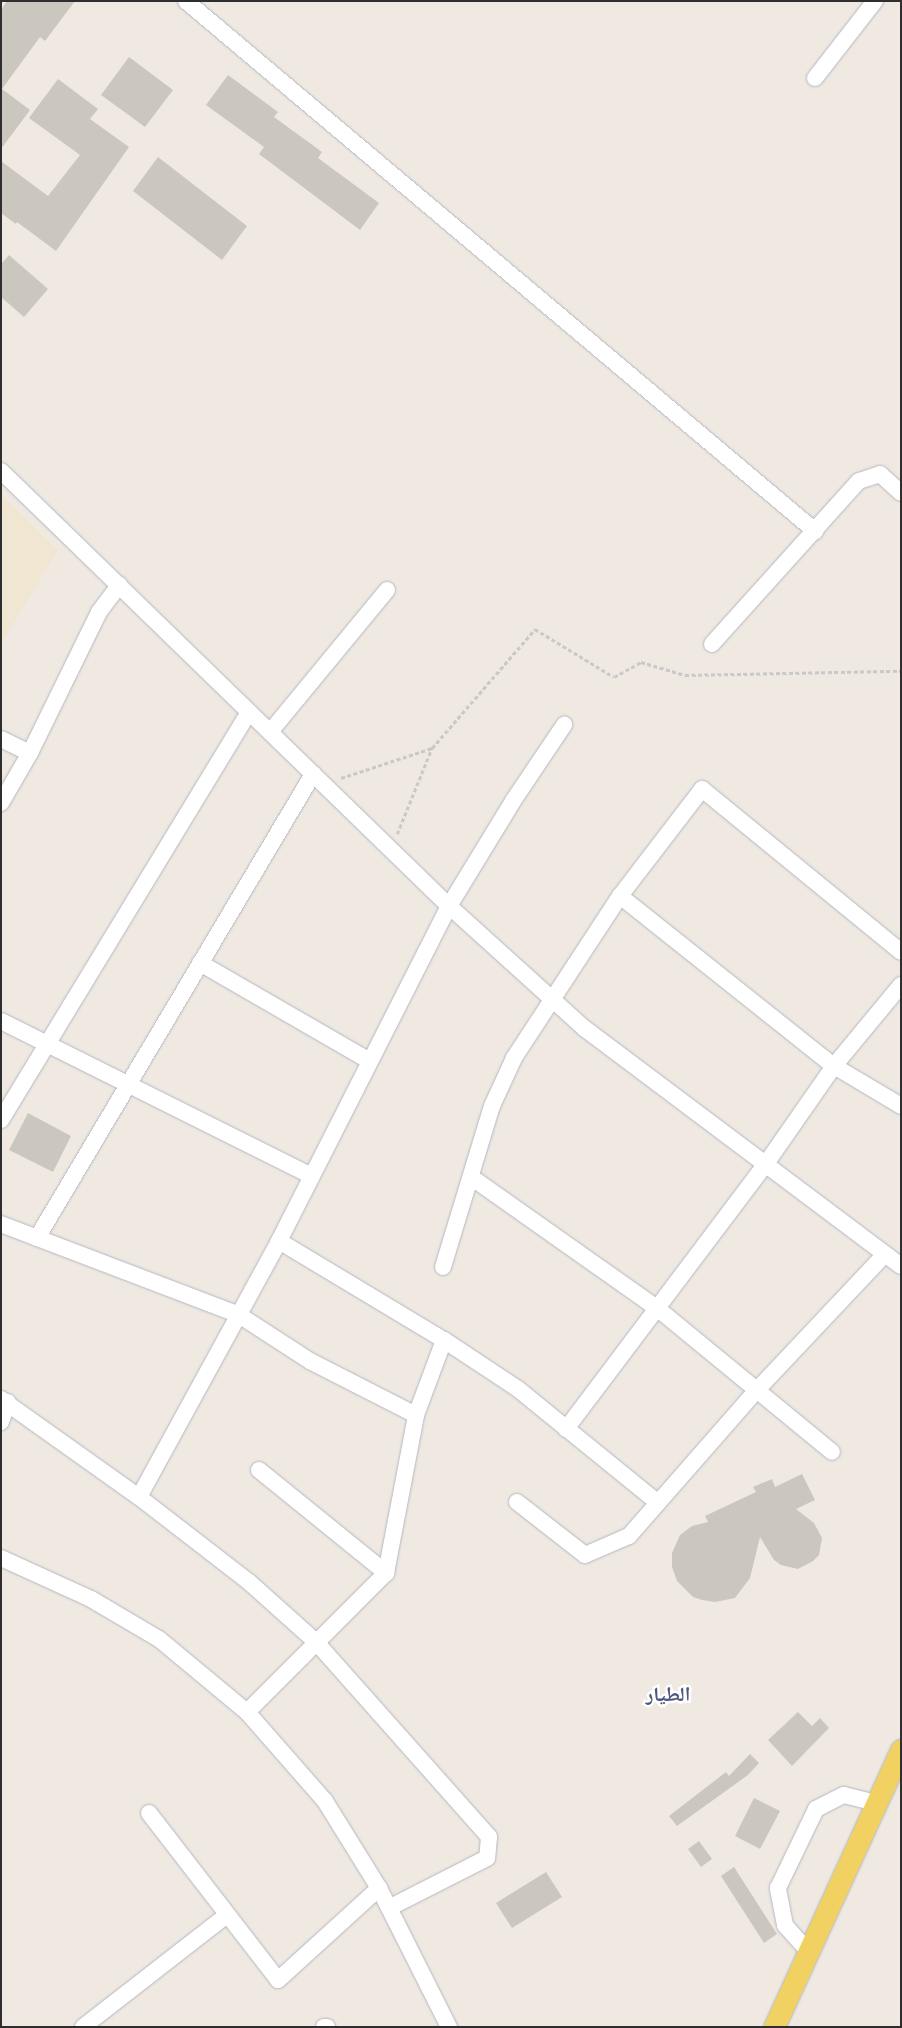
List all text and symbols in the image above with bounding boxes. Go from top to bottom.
district label: الطيار [646,1681,690,1705]

